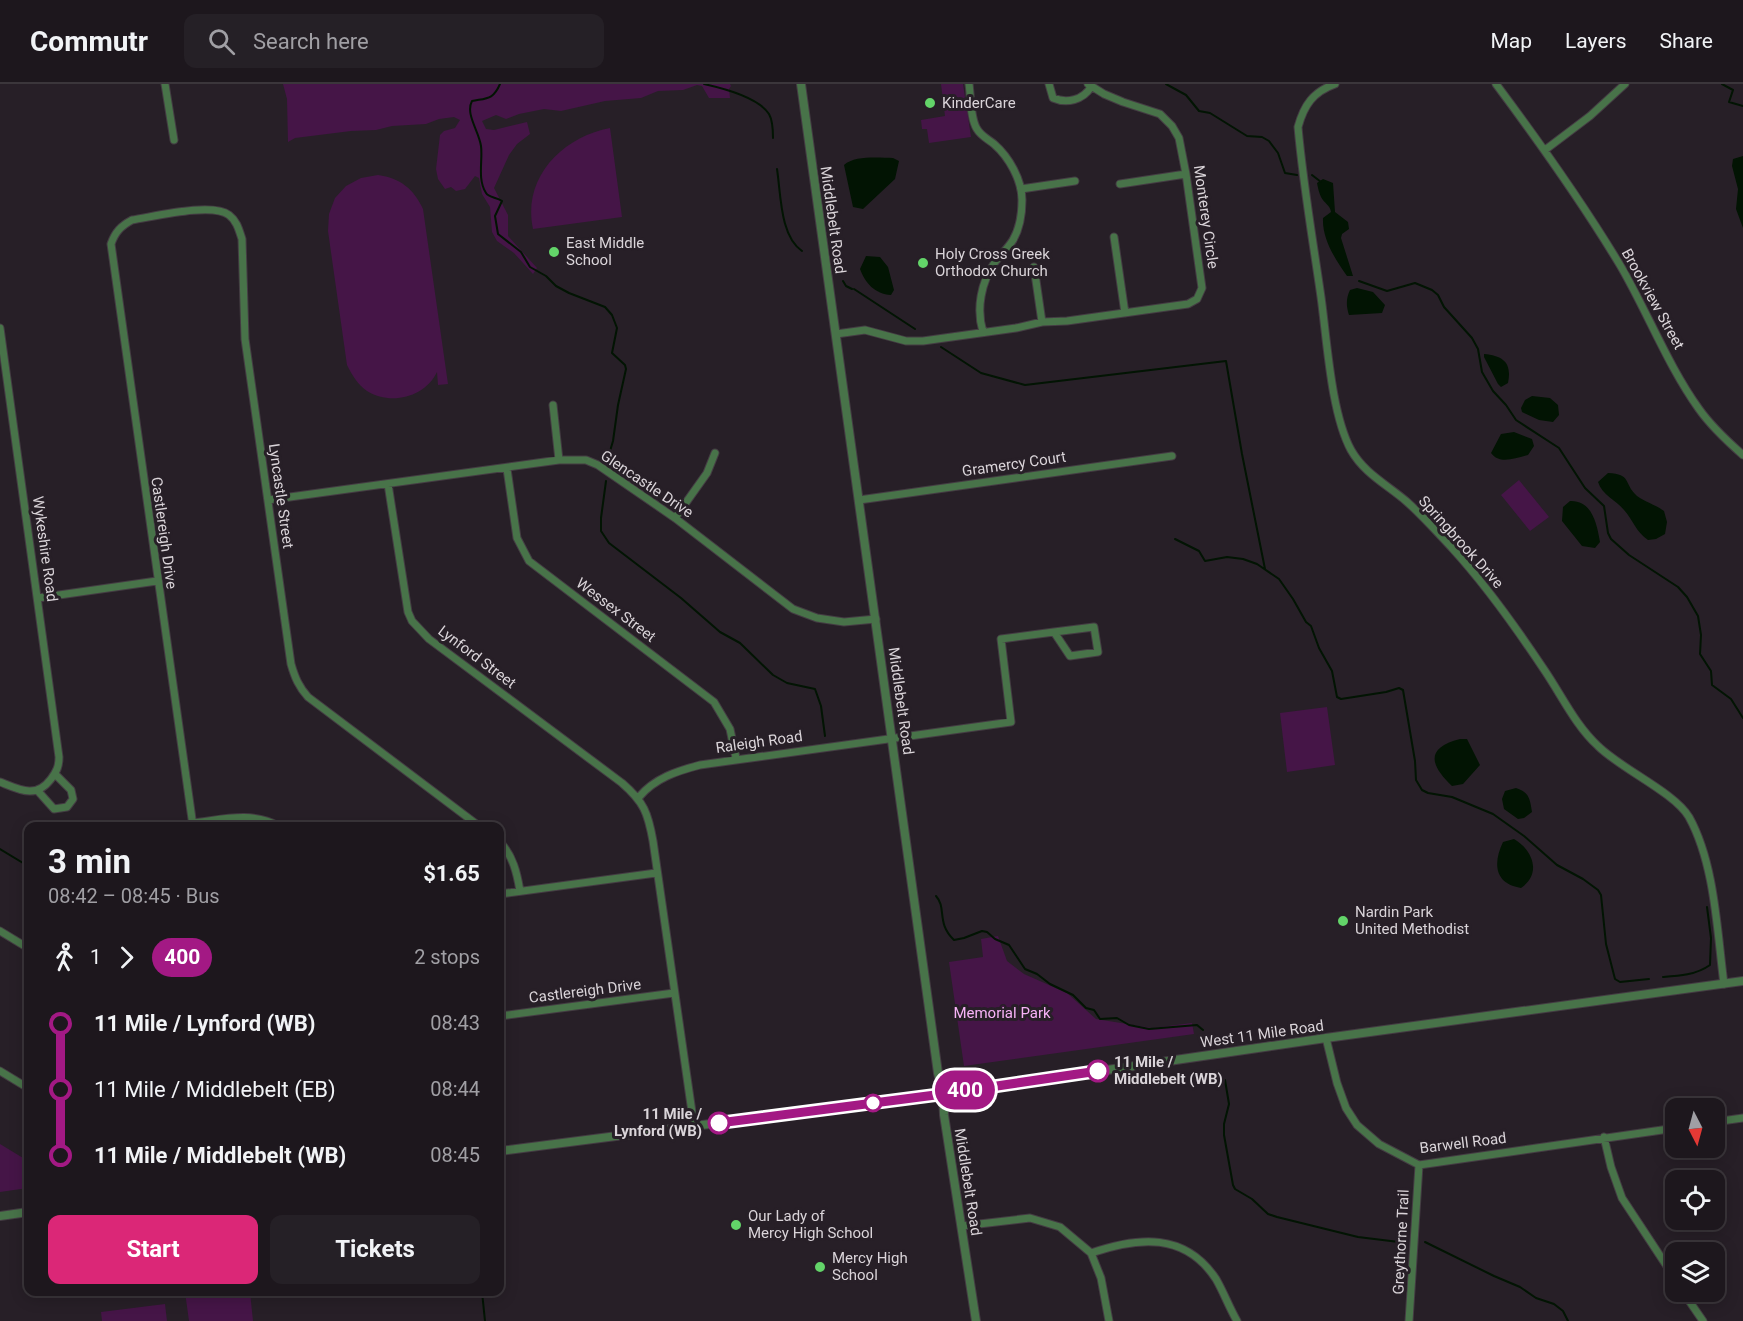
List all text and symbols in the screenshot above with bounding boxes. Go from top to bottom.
search box [184,14,604,68]
text: Commutr [30,25,148,58]
icon: search [205,25,238,58]
text: Search here [253,29,369,54]
text: Map [1490,29,1532,53]
text: Layers [1565,29,1626,53]
text: Share [1659,29,1713,53]
place label: KinderCare [942,94,1016,112]
marker: KinderCare [923,96,937,110]
street label: Monterey Circle [1190,164,1222,270]
street label: Middlebelt Road [817,165,849,275]
place label: East Middle School [566,234,644,269]
marker: East Middle School [547,245,561,259]
place label: Holy Cross Greek Orthodox Church [935,245,1050,280]
street label: Brookview Street [1618,245,1688,353]
marker: Holy Cross Greek Orthodox Church [916,256,930,270]
street label: Lyncastle Street [265,442,297,550]
street label: Glencastle Drive [597,446,697,522]
street label: Gramercy Court [961,448,1067,480]
street label: Castlereigh Drive [147,476,181,590]
street label: Springbrook Drive [1415,492,1507,592]
street label: Wykeshire Road [29,495,61,603]
street label: Wessex Street [573,574,660,646]
street label: Lynford Street [434,622,520,692]
street label: Middlebelt Road [885,646,917,756]
street label: Raleigh Road [714,727,804,757]
text: 3 min [48,842,131,881]
text: $1.65 [423,861,480,886]
text: 08:42 – 08:45 · Bus [48,884,220,908]
place label: Nardin Park United Methodist [1355,903,1469,938]
marker: Nardin Park United Methodist [1336,914,1350,928]
icon: walk [48,941,81,974]
icon: forward [110,941,143,974]
text: 1 [90,945,101,969]
text: 400 [164,945,200,969]
text: 2 stops [414,945,480,969]
street label: Castlereigh Drive [528,975,642,1007]
park label: Memorial Park [953,1004,1051,1022]
text: 11 Mile / Lynford (WB) [94,1011,316,1036]
text: 08:43 [430,1011,480,1035]
street label: West 11 Mile Road [1199,1016,1325,1052]
place label: 11 Mile / Middlebelt (WB) [1114,1053,1223,1088]
marker: 11 Mile / Middlebelt (WB) [1087,1060,1109,1082]
line badge: 400 [930,1070,1000,1110]
text: 11 Mile / Middlebelt (EB) [94,1077,336,1102]
text: 08:44 [430,1077,480,1101]
text: 400 [947,1078,983,1102]
unlabelled marker [864,1094,882,1112]
north arrow [1665,1098,1725,1158]
map controls [1665,1098,1725,1302]
place label: 11 Mile / Lynford (WB) [614,1105,702,1140]
marker: 11 Mile / Lynford (WB) [708,1112,730,1134]
street label: Middlebelt Road [951,1127,985,1237]
street label: Barwell Road [1419,1129,1507,1157]
text: 11 Mile / Middlebelt (WB) [94,1143,346,1168]
text: 08:45 [430,1143,480,1167]
button: locate [1665,1170,1725,1230]
street label: Greythorne Trail [1389,1189,1413,1295]
place label: Our Lady of Mercy High School [748,1207,873,1242]
button: Start [48,1215,258,1284]
button: Tickets [270,1215,480,1284]
marker: Our Lady of Mercy High School [729,1218,743,1232]
button: layers [1665,1242,1725,1302]
place label: Mercy High School [832,1249,908,1284]
marker: Mercy High School [813,1260,827,1274]

